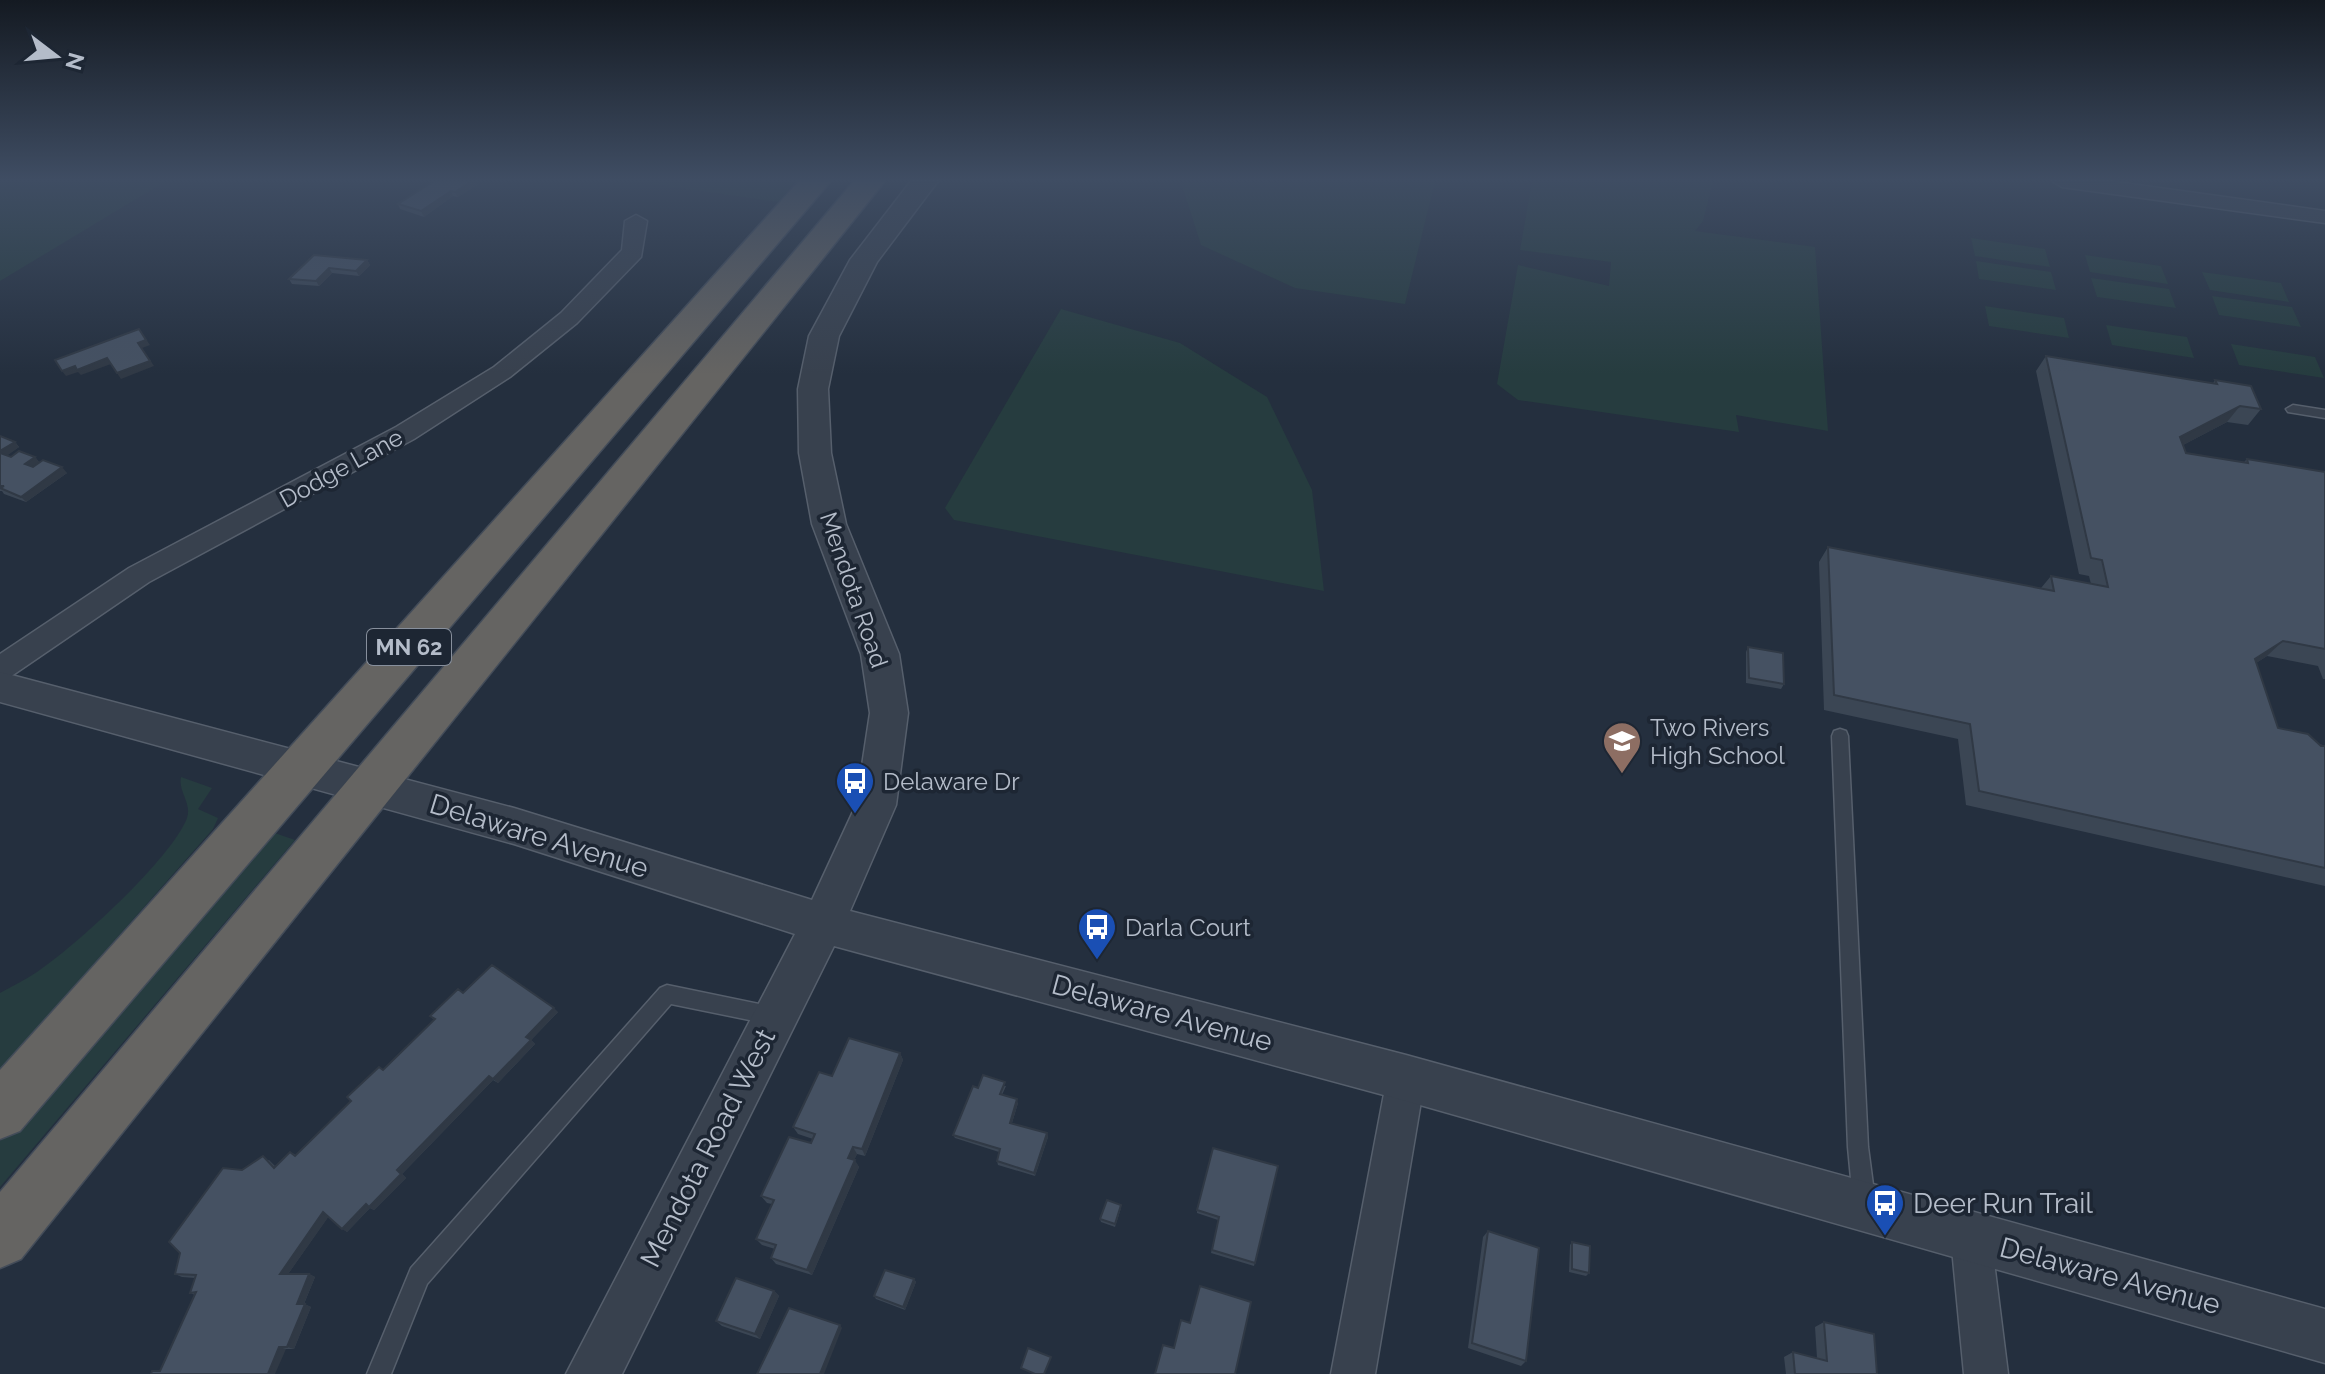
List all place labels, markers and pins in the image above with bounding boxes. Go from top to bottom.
place label: Two Rivers High School [1650,713,1785,770]
school or university icon: Two Rivers High School [1601,720,1643,775]
bus stop icon: Delaware Dr [834,760,876,815]
place label: Delaware Dr [883,767,1020,796]
bus stop icon: Darla Court [1076,906,1118,961]
place label: Darla Court [1125,913,1251,942]
bus stop icon: Deer Run Trail [1864,1182,1906,1237]
place label: Deer Run Trail [1913,1187,2093,1220]

